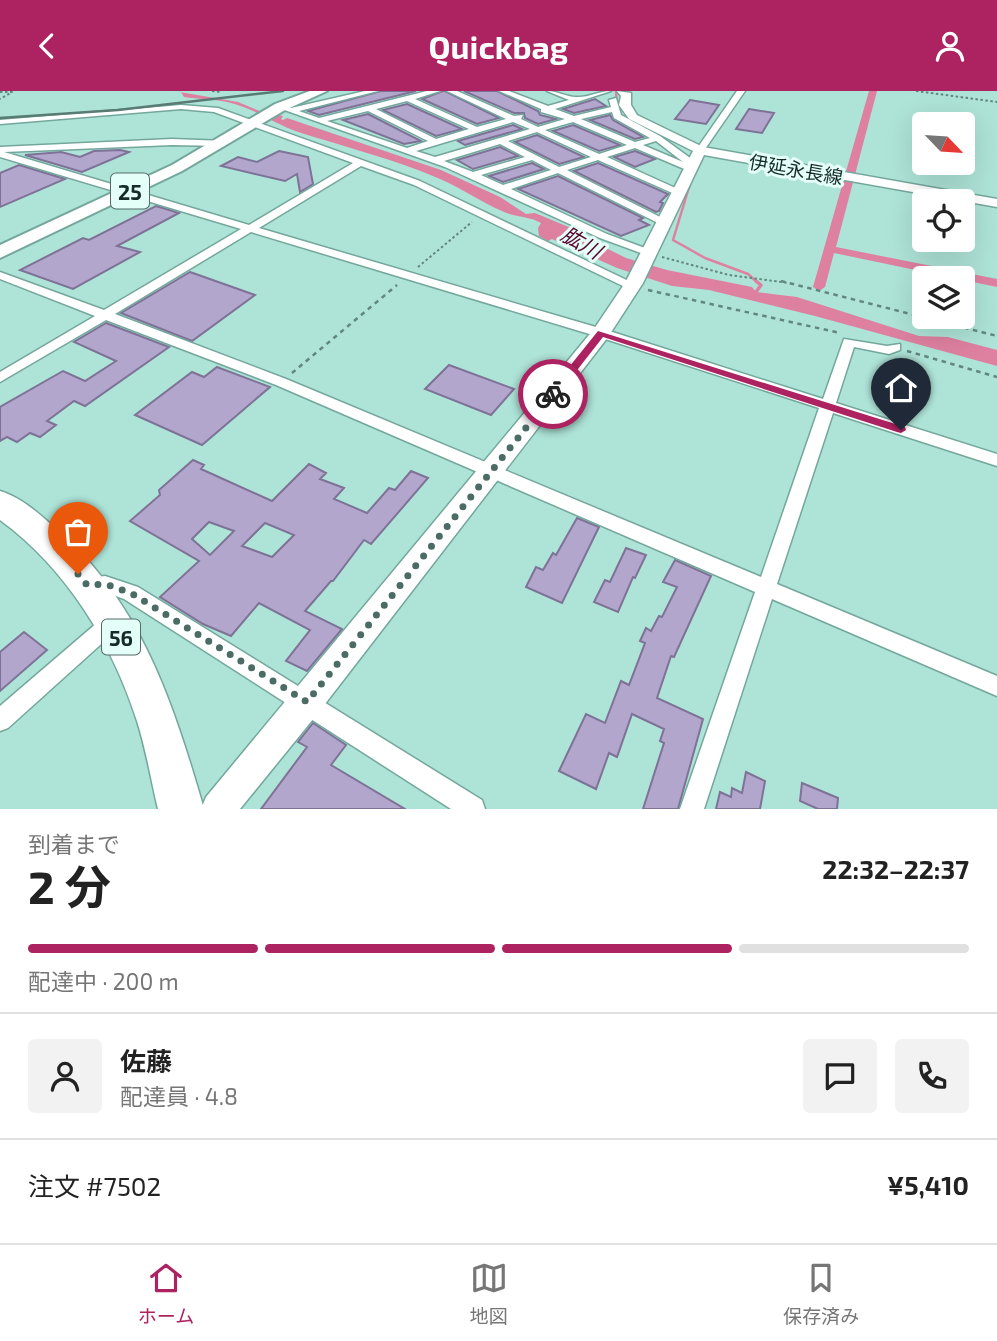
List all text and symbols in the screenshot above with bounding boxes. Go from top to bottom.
icon: back [28,27,66,65]
text: Quickbag [429,27,568,65]
icon: person [931,27,969,65]
north arrow [912,112,975,175]
map controls [912,112,975,329]
street label: 伊延永長線 [747,149,845,189]
road number: 25 [111,173,149,209]
button: locate [912,189,975,252]
water label: 肱川 [558,221,608,264]
button: layers [912,266,975,329]
pin [871,358,931,430]
courier [518,359,588,429]
icon: home [882,369,920,407]
icon: bike [534,375,572,413]
pin [48,502,108,574]
icon: bag [59,513,97,551]
road number: 56 [102,619,140,655]
text: 到着まで [28,830,120,858]
text: 22:32–22:37 [822,853,969,884]
text: 2 分 [28,858,111,913]
text: 配達中 · 200 m [28,967,179,995]
button: person [28,1039,102,1113]
button: chat [803,1039,877,1113]
button: phone [895,1039,969,1113]
text: 佐藤 [120,1045,172,1076]
text: 配達員 · 4.8 [120,1082,238,1110]
text: ¥5,410 [887,1169,969,1200]
text: 注文 #7502 [28,1170,161,1201]
tab: ホーム [138,1259,194,1328]
tab: 地図 [470,1259,508,1328]
tab: 保存済み [783,1259,859,1328]

